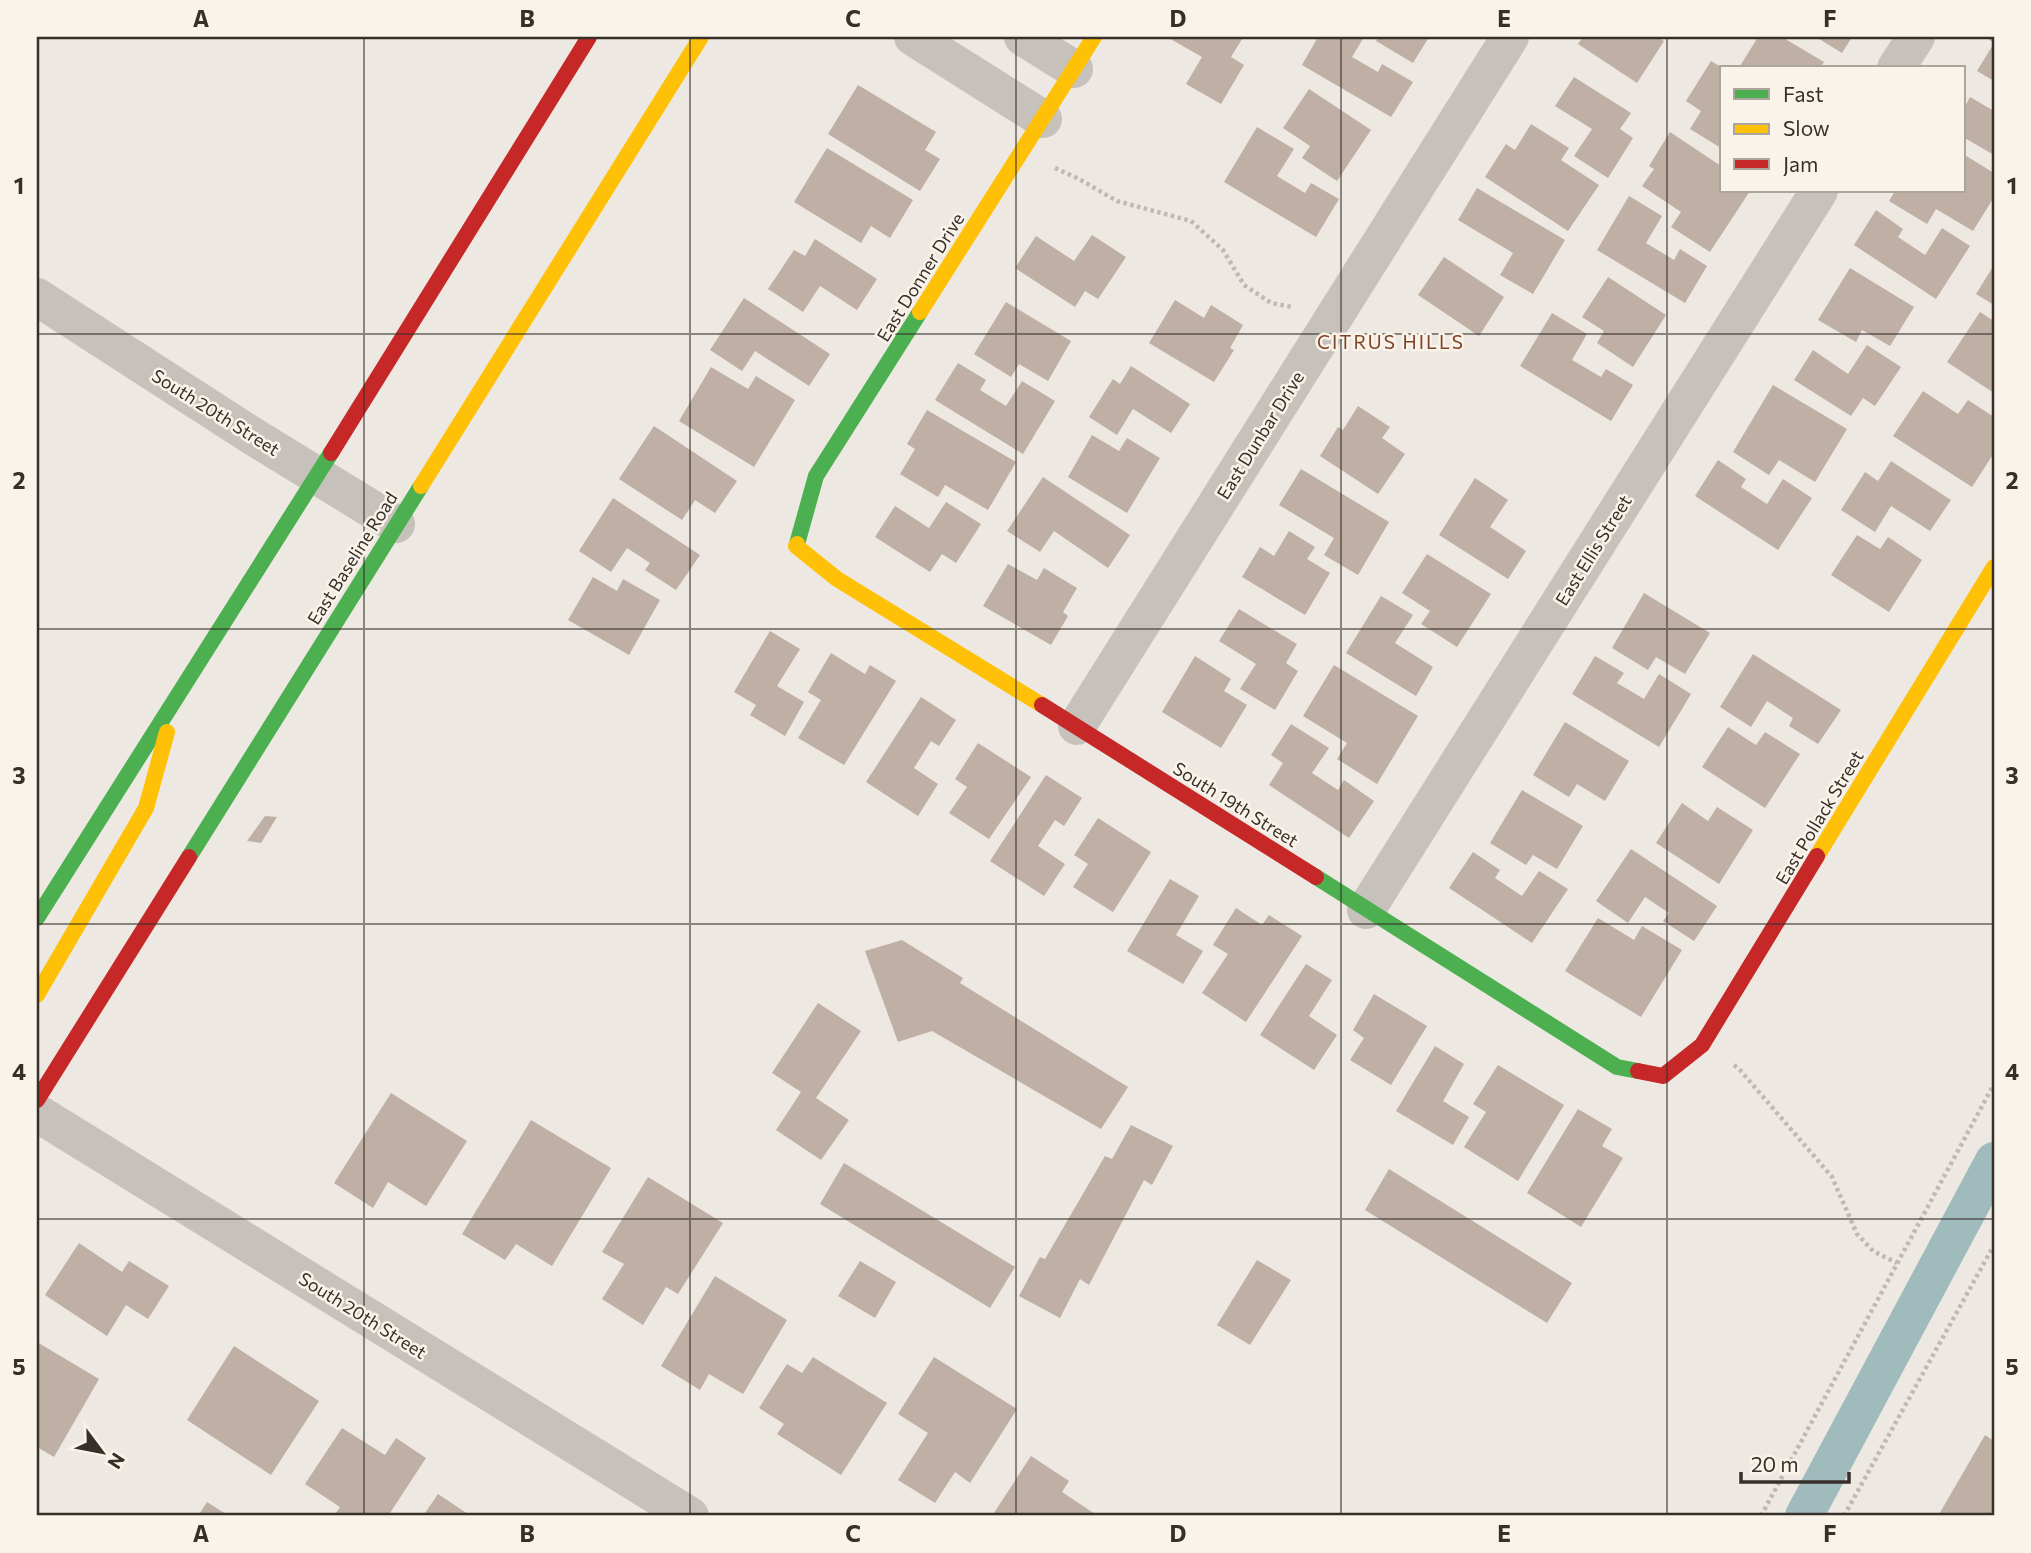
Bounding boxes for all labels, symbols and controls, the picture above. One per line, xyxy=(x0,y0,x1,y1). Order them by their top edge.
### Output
text: A xyxy=(193,4,210,32)
text: B xyxy=(519,4,535,32)
text: C xyxy=(845,4,861,32)
text: D xyxy=(1170,4,1187,32)
text: E xyxy=(1497,4,1511,32)
text: F xyxy=(1823,4,1837,32)
legend xyxy=(1720,66,1965,192)
text: Fast xyxy=(1783,81,1824,106)
text: Slow xyxy=(1783,115,1830,140)
text: Jam xyxy=(1783,151,1818,176)
text: 1 xyxy=(14,171,24,199)
text: 1 xyxy=(2007,171,2017,199)
street label: East Donner Drive xyxy=(872,209,968,345)
district label: CITRUS HILLS xyxy=(1317,330,1465,353)
street label: South 20th Street xyxy=(148,364,284,460)
street label: East Dunbar Drive xyxy=(1212,367,1308,503)
text: 2 xyxy=(12,466,26,494)
text: 2 xyxy=(2005,466,2019,494)
street label: East Baseline Road xyxy=(302,488,402,628)
street label: East Ellis Street xyxy=(1550,491,1636,609)
street label: East Pollack Street xyxy=(1770,746,1868,888)
street label: South 19th Street xyxy=(1169,757,1303,851)
text: 3 xyxy=(12,761,26,789)
text: 3 xyxy=(2005,761,2019,789)
text: 4 xyxy=(12,1057,26,1085)
text: 4 xyxy=(2005,1057,2019,1085)
street label: South 20th Street xyxy=(295,1267,431,1363)
text: 5 xyxy=(12,1352,26,1380)
text: 5 xyxy=(2005,1352,2019,1380)
north arrow xyxy=(66,1416,136,1486)
scale bar xyxy=(1741,1441,1849,1485)
text: N xyxy=(103,1449,130,1473)
text: 20 m xyxy=(1751,1451,1799,1476)
text: A xyxy=(193,1519,210,1547)
text: B xyxy=(519,1519,535,1547)
text: C xyxy=(845,1519,861,1547)
text: D xyxy=(1170,1519,1187,1547)
text: E xyxy=(1497,1519,1511,1547)
text: F xyxy=(1823,1519,1837,1547)

